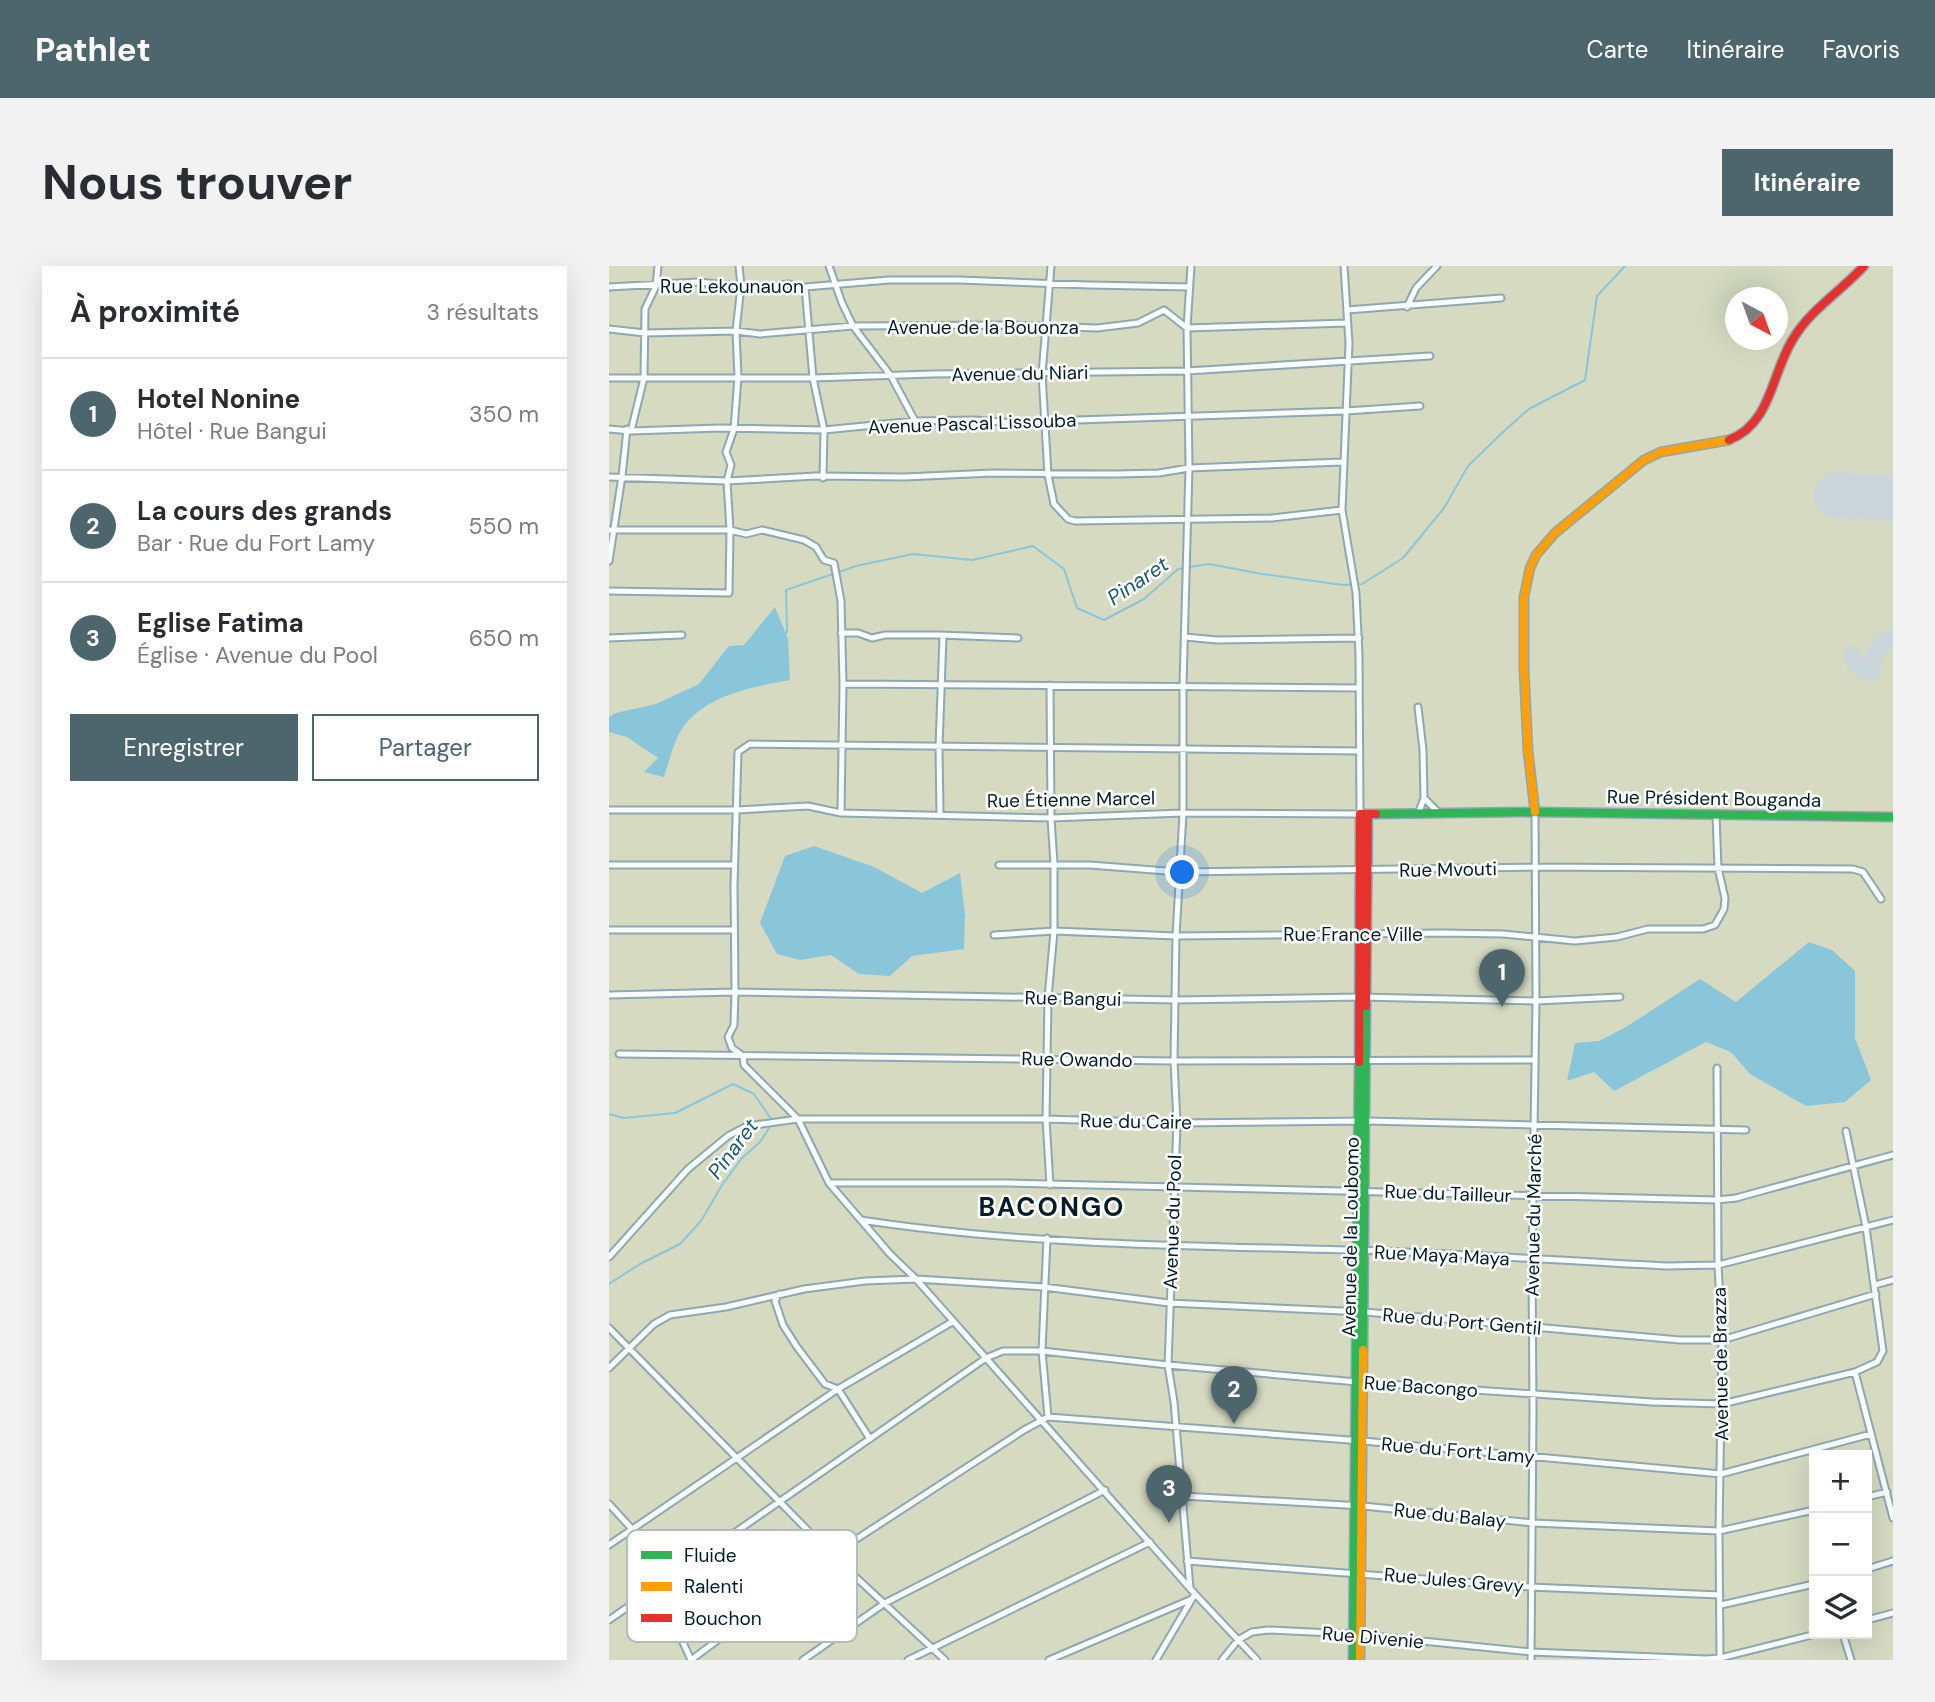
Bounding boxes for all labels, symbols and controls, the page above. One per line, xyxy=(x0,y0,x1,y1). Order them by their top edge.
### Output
text: Pathlet xyxy=(35,28,151,71)
text: Carte xyxy=(1587,34,1648,65)
text: Itinéraire xyxy=(1686,34,1784,65)
text: Favoris xyxy=(1822,34,1900,65)
button: Itinéraire xyxy=(1722,149,1893,216)
text: Nous trouver xyxy=(42,150,352,214)
street label: Rue Lekounauon xyxy=(660,274,804,299)
north arrow xyxy=(1725,287,1788,350)
text: À proximité xyxy=(70,292,240,331)
text: 3 résultats xyxy=(427,297,539,327)
street label: Avenue de la Bouonza xyxy=(887,315,1079,340)
street label: Avenue du Niari xyxy=(951,360,1089,387)
text: Hotel Nonine xyxy=(137,382,300,416)
text: 1 xyxy=(89,399,97,429)
text: 350 m xyxy=(469,399,539,429)
street label: Avenue Pascal Lissouba xyxy=(867,407,1077,440)
text: Hôtel · Rue Bangui xyxy=(137,416,327,446)
text: La cours des grands xyxy=(137,494,392,528)
text: 2 xyxy=(86,511,100,541)
text: 550 m xyxy=(469,511,539,541)
text: Bar · Rue du Fort Lamy xyxy=(137,528,375,558)
water label: Pinaret xyxy=(1102,550,1175,612)
text: Eglise Fatima xyxy=(137,606,304,640)
text: 3 xyxy=(86,623,100,653)
text: 650 m xyxy=(469,623,539,653)
text: Église · Avenue du Pool xyxy=(137,640,378,670)
button: Enregistrer xyxy=(70,714,298,781)
button: Partager xyxy=(312,714,539,781)
street label: Rue Président Bouganda xyxy=(1607,784,1821,813)
street label: Rue Étienne Marcel xyxy=(987,786,1155,813)
your location xyxy=(1165,855,1199,889)
street label: Rue Mvouti xyxy=(1399,856,1497,883)
street label: Rue France Ville xyxy=(1283,922,1423,947)
pin: 1 xyxy=(1479,949,1525,1007)
street label: Rue Bangui xyxy=(1024,985,1122,1012)
street label: Rue Owando xyxy=(1021,1046,1133,1073)
street label: Rue du Caire xyxy=(1080,1108,1192,1135)
water label: Pinaret xyxy=(701,1112,765,1185)
street label: Avenue du Marché xyxy=(1520,1133,1547,1297)
street label: Avenue de la Loubomo xyxy=(1336,1137,1365,1337)
street label: Avenue du Pool xyxy=(1158,1154,1187,1290)
street label: Rue du Tailleur xyxy=(1384,1179,1512,1208)
district label: BACONGO xyxy=(979,1190,1126,1224)
street label: Rue Maya Maya xyxy=(1374,1239,1510,1272)
street label: Avenue de Brazza xyxy=(1707,1287,1734,1441)
street label: Rue du Port Gentil xyxy=(1381,1302,1542,1341)
pin: 2 xyxy=(1211,1366,1257,1424)
street label: Rue Bacongo xyxy=(1363,1370,1479,1403)
street label: Rue du Fort Lamy xyxy=(1380,1431,1536,1470)
map controls xyxy=(1809,1450,1872,1639)
button: + xyxy=(1809,1450,1872,1513)
pin: 3 xyxy=(1146,1465,1192,1523)
street label: Rue du Balay xyxy=(1393,1497,1508,1534)
button: − xyxy=(1809,1513,1872,1576)
legend xyxy=(627,1530,857,1642)
text: Fluide xyxy=(684,1543,737,1568)
street label: Rue Jules Grevy xyxy=(1383,1562,1525,1599)
text: Ralenti xyxy=(684,1574,743,1599)
button: layers xyxy=(1809,1576,1872,1639)
text: Bouchon xyxy=(684,1606,762,1631)
street label: Rue Divenie xyxy=(1321,1621,1425,1654)

